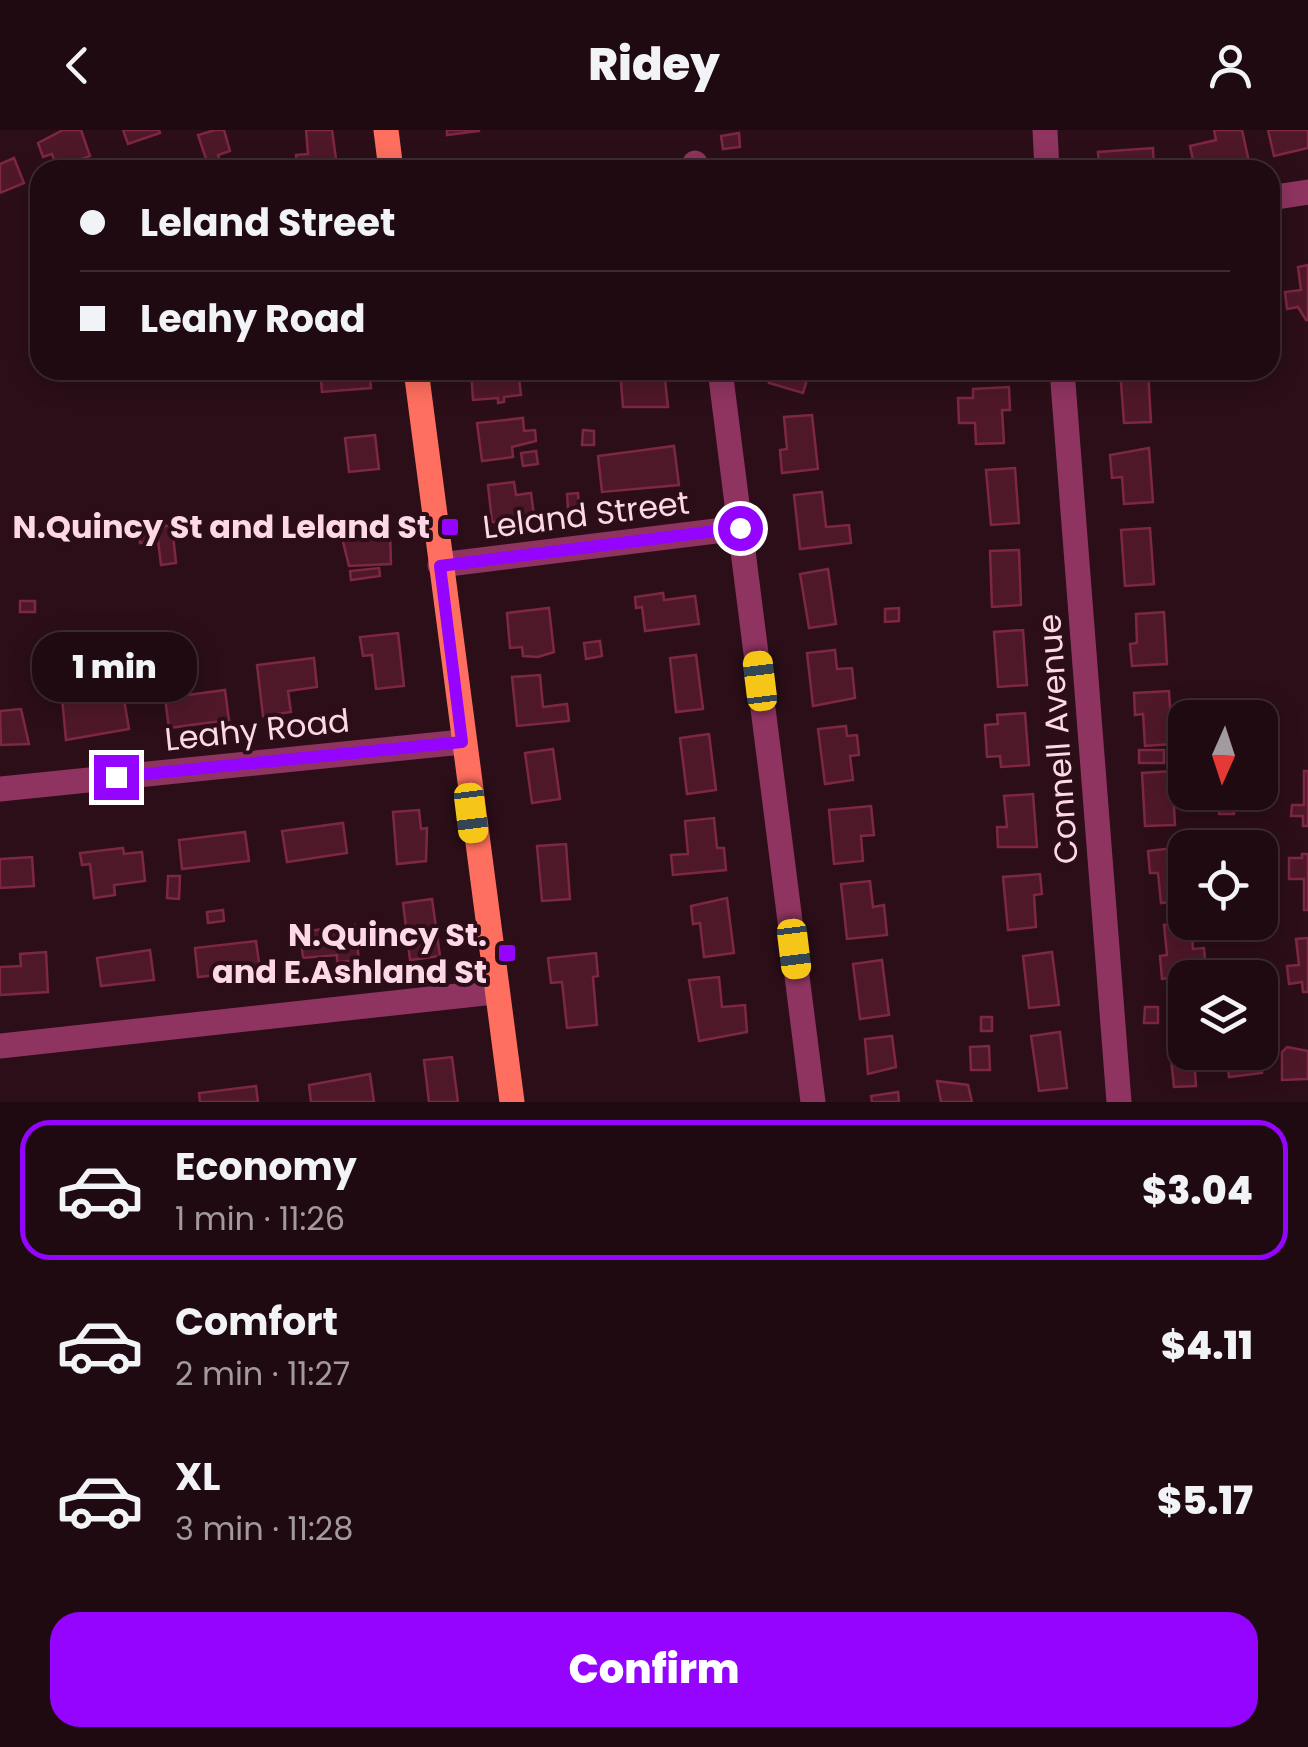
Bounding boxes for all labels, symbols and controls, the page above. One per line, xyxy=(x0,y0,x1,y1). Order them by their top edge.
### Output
text: Ridey xyxy=(588,33,720,96)
icon: back xyxy=(50,38,105,93)
icon: person xyxy=(1203,38,1258,93)
text: Leland Street xyxy=(140,196,395,249)
text: Leahy Road xyxy=(140,292,366,345)
street label: Leland Street xyxy=(480,480,692,549)
place label: N.Quincy St and Leland St xyxy=(13,504,430,549)
route start xyxy=(718,506,763,551)
marker: N.Quincy St and Leland St xyxy=(439,516,461,538)
street label: Connell Avenue xyxy=(1026,613,1089,866)
callout: 1 min xyxy=(34,632,198,702)
text: 1 min xyxy=(72,644,157,689)
car xyxy=(741,649,779,713)
street label: Leahy Road xyxy=(162,697,352,762)
north arrow xyxy=(1168,700,1278,810)
map controls xyxy=(1168,700,1278,1070)
route end xyxy=(94,755,139,800)
car xyxy=(452,781,490,845)
button: locate xyxy=(1168,830,1278,940)
place label: N.Quincy St. and E.Ashland St xyxy=(212,912,487,994)
car xyxy=(775,917,813,981)
marker: N.Quincy St. and E.Ashland St xyxy=(496,942,518,964)
button: layers xyxy=(1168,960,1278,1070)
text: Economy xyxy=(175,1140,357,1193)
icon: car xyxy=(55,1145,145,1235)
text: $3.04 xyxy=(1142,1164,1253,1217)
text: 1 min · 11:26 xyxy=(175,1196,345,1241)
text: Comfort xyxy=(175,1295,338,1348)
icon: car xyxy=(55,1300,145,1390)
text: $4.11 xyxy=(1161,1319,1253,1372)
text: 2 min · 11:27 xyxy=(175,1351,350,1396)
text: XL xyxy=(175,1450,220,1503)
icon: car xyxy=(55,1455,145,1545)
text: $5.17 xyxy=(1157,1474,1253,1527)
text: 3 min · 11:28 xyxy=(175,1506,353,1551)
button: Confirm xyxy=(50,1612,1258,1727)

